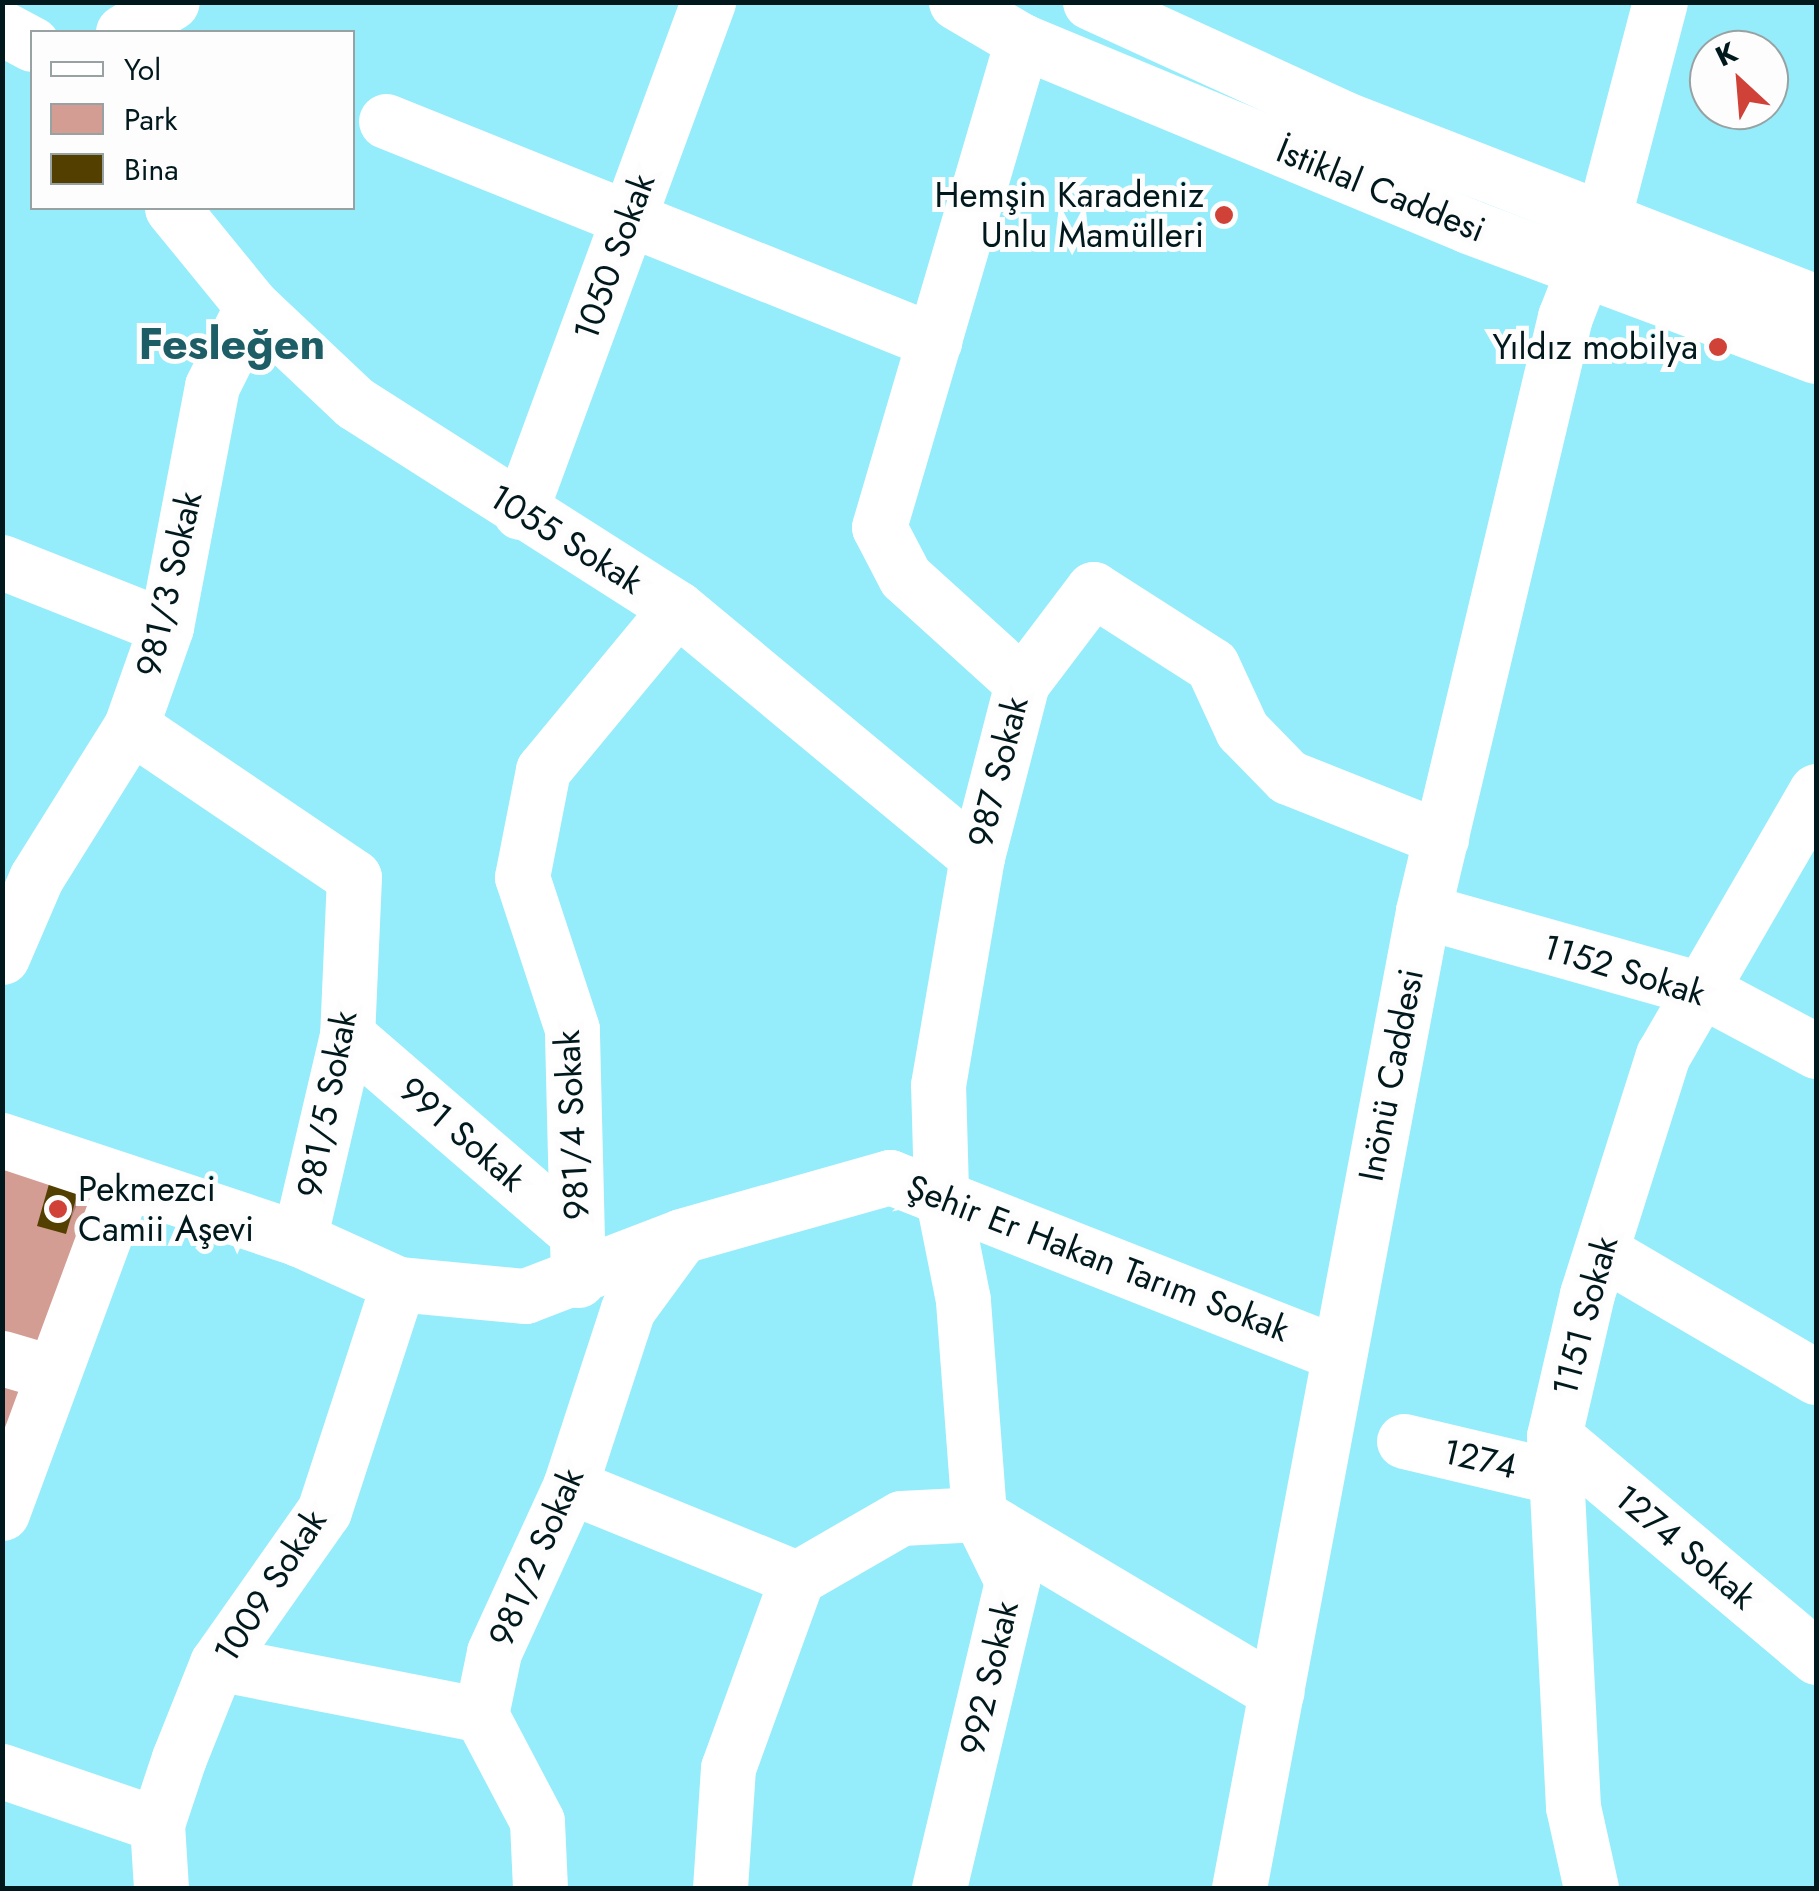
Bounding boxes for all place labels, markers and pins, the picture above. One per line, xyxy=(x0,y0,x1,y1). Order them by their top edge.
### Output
place label: Hemşin Karadeniz Unlu Mamülleri xyxy=(935,174,1204,256)
marker: Hemşin Karadeniz Unlu Mamülleri xyxy=(1213,204,1235,226)
place label: Yıldız mobilya xyxy=(1493,326,1698,368)
marker: Yıldız mobilya xyxy=(1707,336,1729,358)
place label: Pekmezci Camii Aşevi xyxy=(78,1168,254,1250)
marker: Pekmezci Camii Aşevi xyxy=(47,1198,69,1220)

